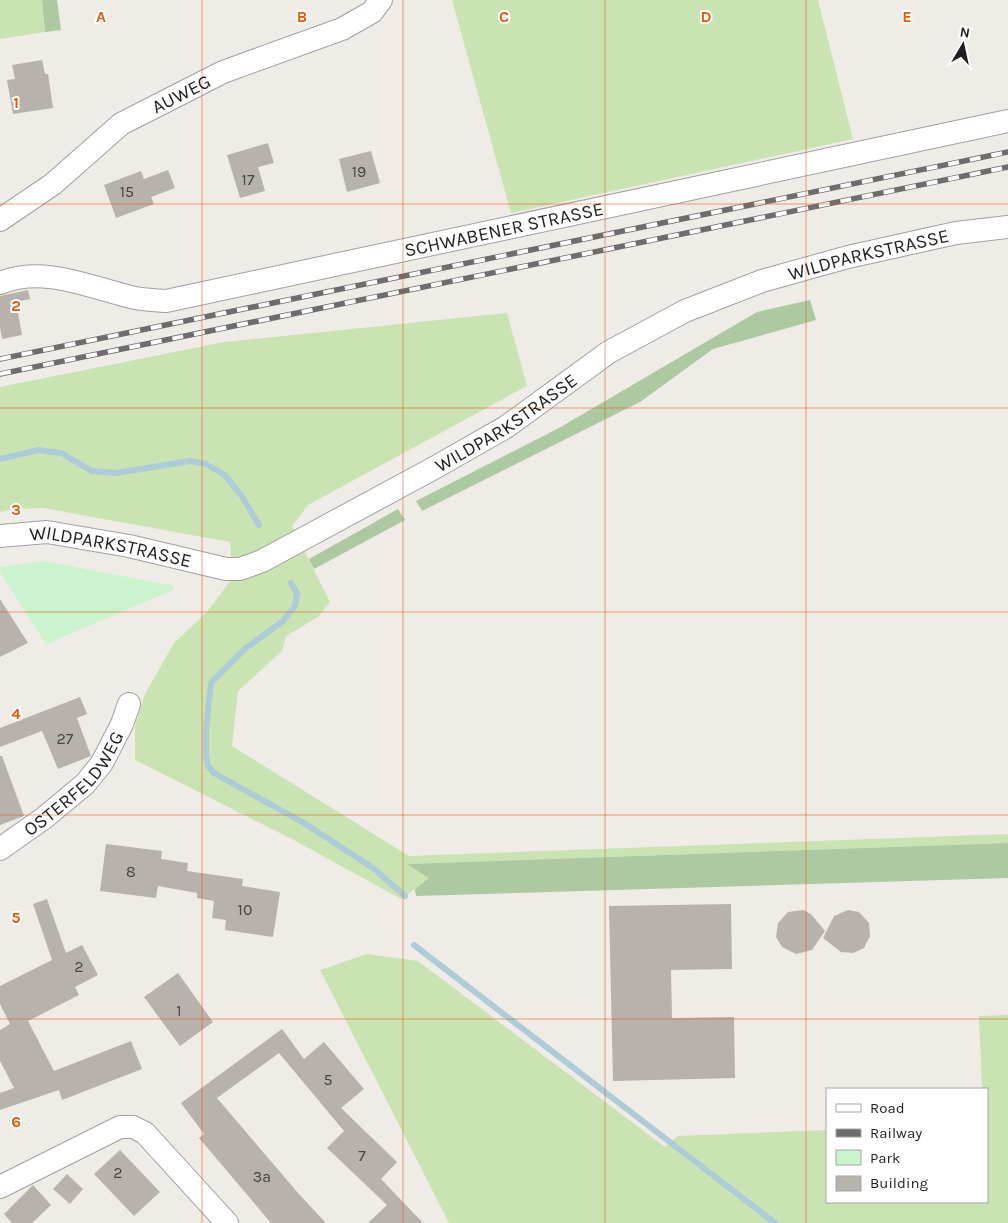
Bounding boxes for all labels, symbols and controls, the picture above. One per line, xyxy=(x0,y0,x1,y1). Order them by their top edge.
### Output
text: A xyxy=(96,7,106,26)
text: B xyxy=(297,7,307,26)
text: C xyxy=(499,7,509,26)
text: D xyxy=(701,7,712,26)
text: E xyxy=(902,7,912,26)
north arrow xyxy=(938,20,988,70)
text: N xyxy=(959,23,971,42)
street label: AUWEG xyxy=(148,70,215,119)
text: 1 xyxy=(13,93,19,112)
house number: 19 xyxy=(352,162,366,181)
house number: 17 xyxy=(242,170,255,189)
house number: 15 xyxy=(120,182,134,201)
street label: SCHWABENER STRASSE xyxy=(403,198,605,262)
street label: WILDPARKSTRASSE xyxy=(786,225,951,285)
text: 2 xyxy=(11,296,21,315)
street label: WILDPARKSTRASSE xyxy=(431,369,581,477)
text: 3 xyxy=(11,500,21,519)
street label: WILDPARKSTRASSE xyxy=(29,522,194,572)
text: 4 xyxy=(11,704,21,723)
street label: OSTERFELDWEG xyxy=(20,728,129,841)
house number: 27 xyxy=(57,729,74,748)
house number: 8 xyxy=(126,862,136,881)
house number: 10 xyxy=(238,900,252,919)
text: 5 xyxy=(11,908,21,927)
house number: 2 xyxy=(74,957,84,976)
house number: 1 xyxy=(176,1001,182,1020)
house number: 5 xyxy=(323,1070,333,1089)
legend xyxy=(826,1088,988,1203)
text: Road xyxy=(870,1099,905,1117)
text: 6 xyxy=(11,1112,21,1131)
text: Railway xyxy=(870,1124,922,1142)
house number: 7 xyxy=(358,1146,366,1165)
text: Park xyxy=(870,1149,900,1167)
house number: 2 xyxy=(113,1163,123,1182)
house number: 3a xyxy=(253,1167,271,1186)
text: Building xyxy=(870,1174,928,1192)

